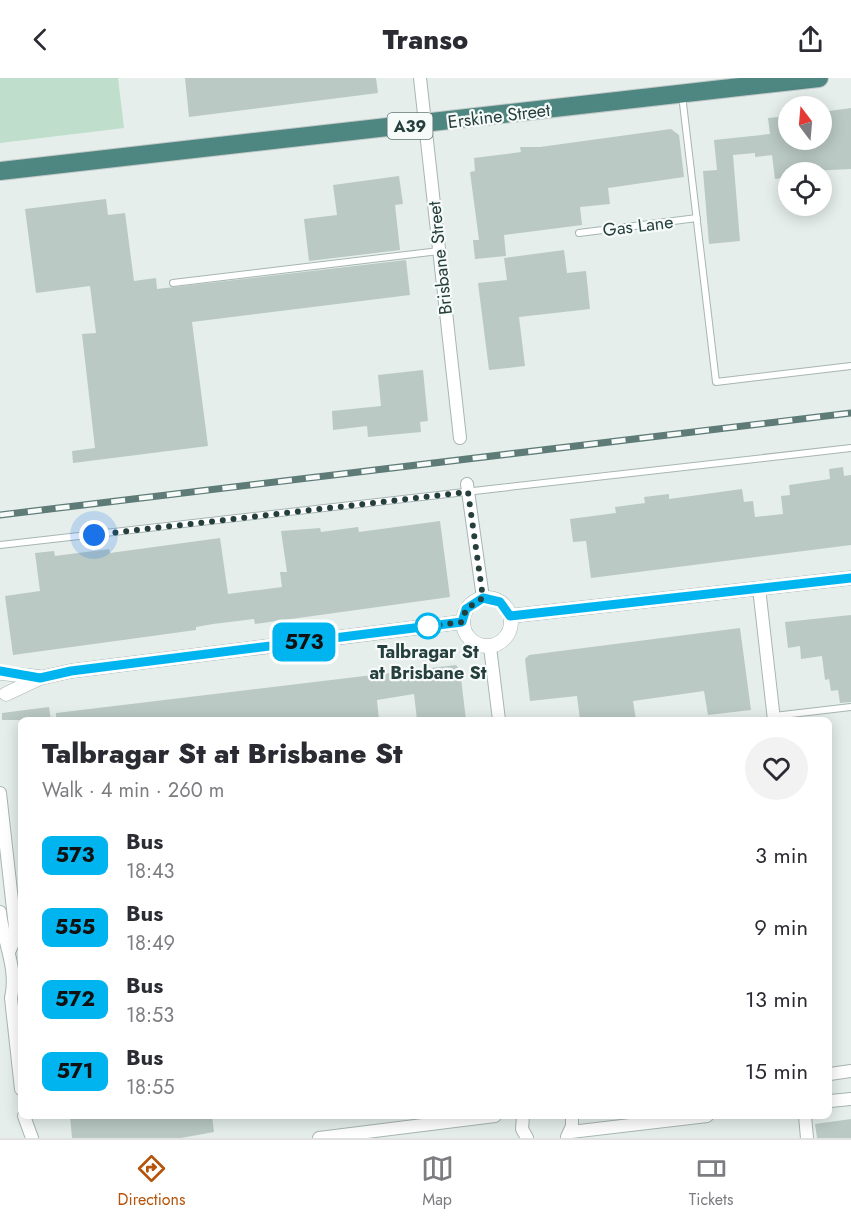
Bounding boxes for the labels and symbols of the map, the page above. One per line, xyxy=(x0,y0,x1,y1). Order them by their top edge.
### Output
north arrow xyxy=(778,96,832,150)
street label: Erskine Street xyxy=(446,97,552,135)
road number: A39 xyxy=(388,113,432,139)
street label: Brisbane Street xyxy=(421,199,459,316)
street label: Gas Lane xyxy=(601,209,675,243)
your location xyxy=(79,520,109,550)
marker: Talbragar St at Brisbane St xyxy=(415,613,441,639)
line badge: 573 xyxy=(270,622,338,662)
place label: Talbragar St at Brisbane St xyxy=(369,639,487,686)

